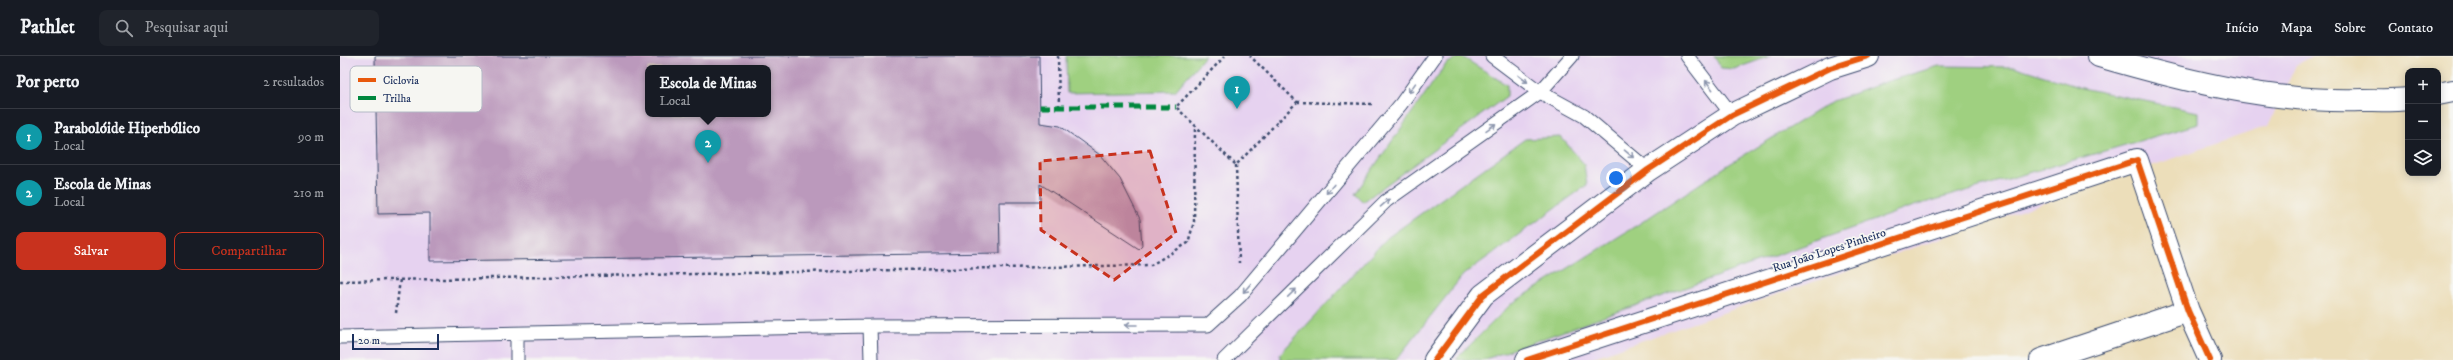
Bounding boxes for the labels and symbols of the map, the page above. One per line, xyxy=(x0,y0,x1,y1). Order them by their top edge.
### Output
legend xyxy=(350,66,482,112)
text: Ciclovia xyxy=(383,74,419,88)
one-way arrow xyxy=(1517,75,1528,84)
pin: 1 xyxy=(1224,76,1250,109)
one-way arrow xyxy=(1705,80,1714,91)
one-way arrow xyxy=(1408,82,1416,93)
text: Trilha xyxy=(383,92,411,106)
one-way arrow xyxy=(1485,123,1496,131)
pin: 2 xyxy=(695,130,721,163)
one-way arrow xyxy=(1623,149,1634,158)
your location xyxy=(1606,168,1626,188)
one-way arrow xyxy=(1326,183,1335,194)
one-way arrow xyxy=(1380,198,1390,207)
street label: Rua João Lopes Pinheiro xyxy=(1771,225,1888,276)
one-way arrow xyxy=(1242,283,1251,294)
one-way arrow xyxy=(1287,289,1297,298)
one-way arrow xyxy=(1125,321,1138,329)
scale bar xyxy=(352,332,439,351)

